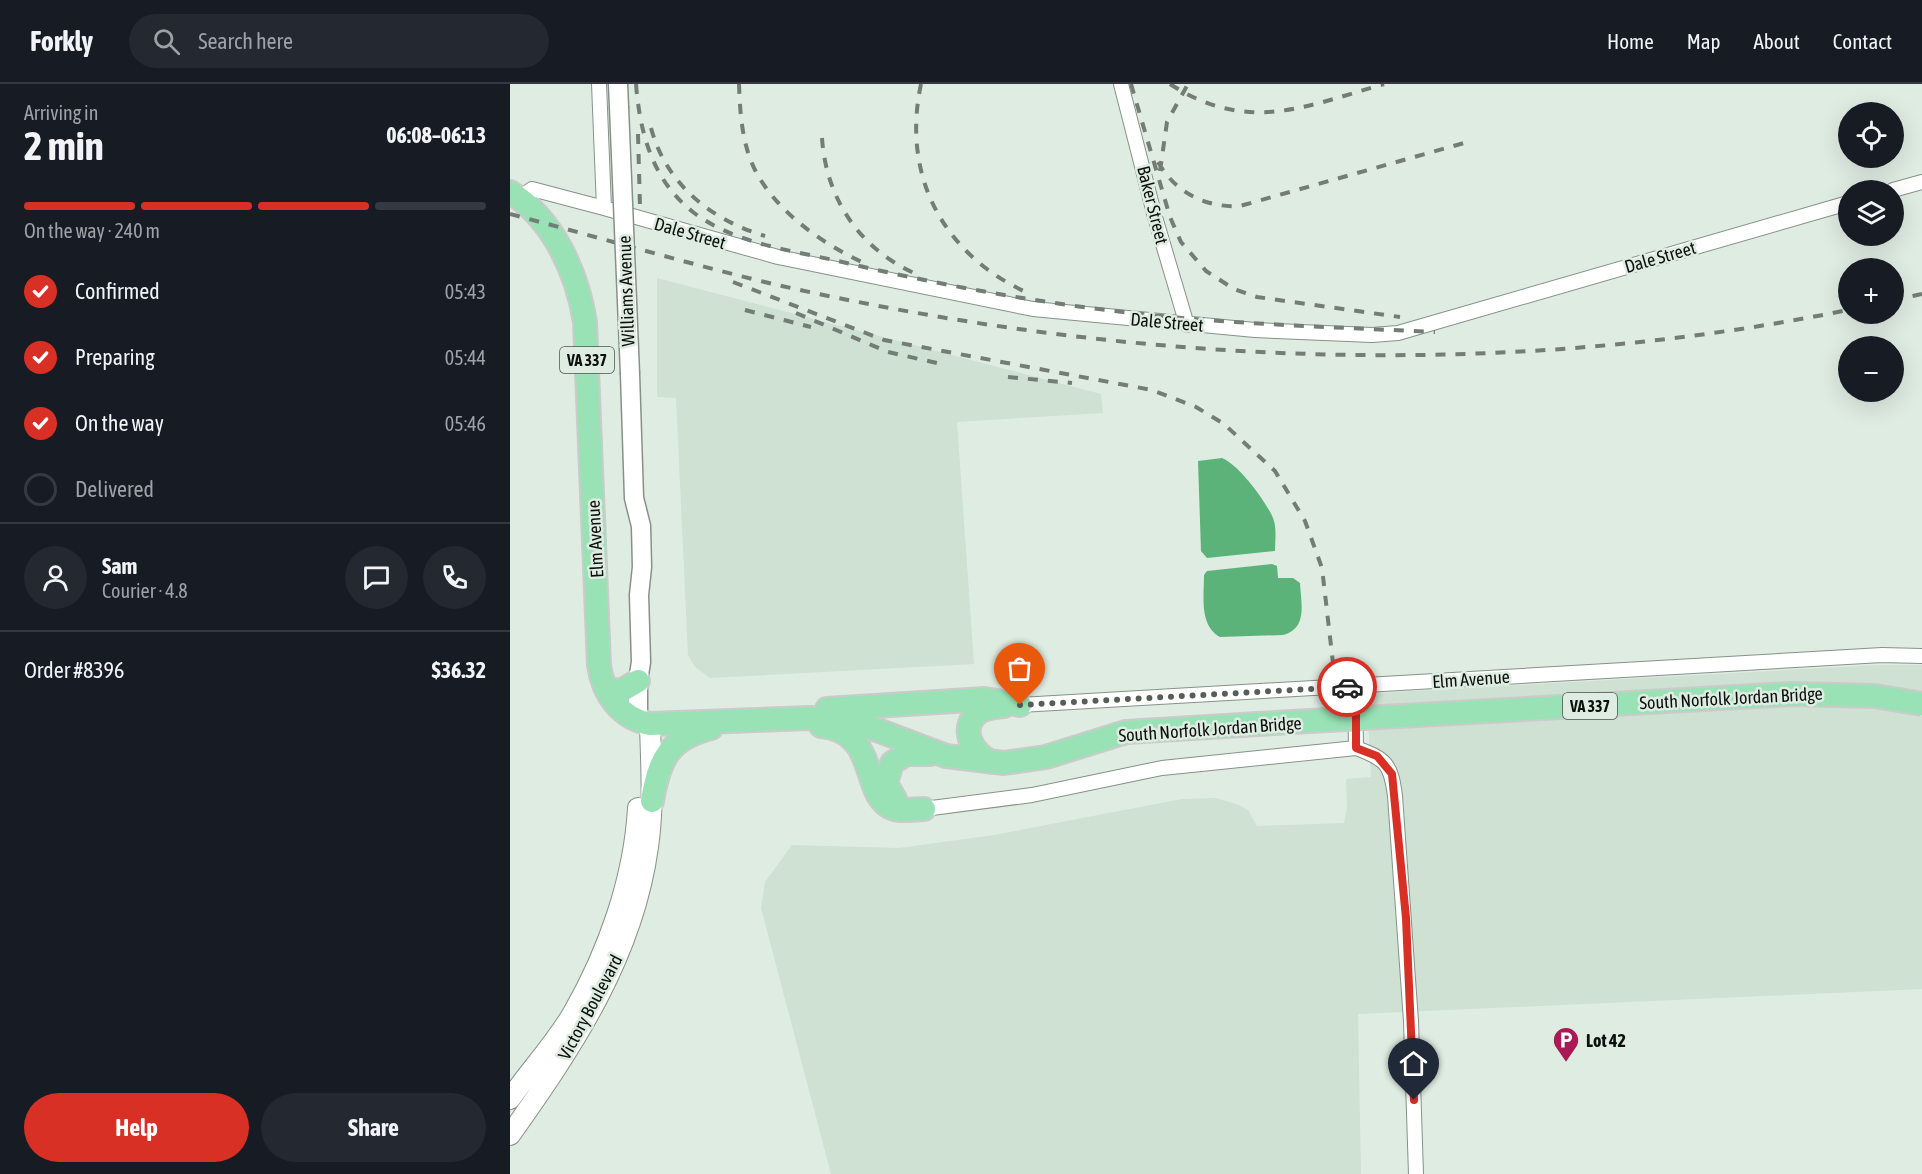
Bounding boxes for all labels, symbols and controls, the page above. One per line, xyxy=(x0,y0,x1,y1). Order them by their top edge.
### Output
search box xyxy=(129,14,549,68)
text: Forkly xyxy=(30,25,93,57)
icon: search xyxy=(150,25,183,58)
text: Search here xyxy=(198,28,293,54)
text: Home xyxy=(1607,29,1654,53)
text: Map xyxy=(1687,29,1721,53)
text: About xyxy=(1754,29,1800,53)
text: Contact xyxy=(1833,29,1892,53)
text: Arriving in xyxy=(24,101,98,124)
map controls xyxy=(1838,102,1904,402)
button: locate xyxy=(1838,102,1904,168)
text: 06:08–06:13 xyxy=(386,122,486,148)
text: 2 min xyxy=(24,124,104,168)
street label: Baker Street xyxy=(1133,164,1173,246)
button: layers xyxy=(1838,180,1904,246)
street label: Dale Street xyxy=(652,213,728,253)
text: On the way · 240 m xyxy=(24,219,160,242)
street label: Williams Avenue xyxy=(614,235,638,347)
street label: Dale Street xyxy=(1622,237,1698,277)
button: + xyxy=(1838,258,1904,324)
icon: check xyxy=(24,275,57,308)
text: Confirmed xyxy=(75,278,160,304)
text: 05:43 xyxy=(445,280,486,303)
street label: Dale Street xyxy=(1130,308,1204,336)
button: − xyxy=(1838,336,1904,402)
icon: check xyxy=(24,341,57,374)
text: Preparing xyxy=(75,344,155,370)
text: 05:44 xyxy=(445,346,486,369)
road number: VA 337 xyxy=(560,347,614,373)
icon: check xyxy=(24,407,57,440)
text: On the way xyxy=(75,410,164,436)
text: 05:46 xyxy=(445,412,486,435)
text: Delivered xyxy=(75,476,154,502)
street label: Elm Avenue xyxy=(582,500,608,578)
button: person xyxy=(24,546,87,609)
button: chat xyxy=(345,546,408,609)
button: phone xyxy=(423,546,486,609)
text: Sam xyxy=(102,553,137,579)
text: Courier · 4.8 xyxy=(102,579,188,602)
pin xyxy=(994,643,1045,705)
icon: bag xyxy=(1003,652,1036,685)
text: Order #8396 xyxy=(24,657,124,683)
text: $36.32 xyxy=(431,657,486,683)
courier xyxy=(1317,657,1377,717)
street label: Elm Avenue xyxy=(1432,666,1510,692)
icon: car xyxy=(1331,671,1364,704)
street label: South Norfolk Jordan Bridge xyxy=(1639,683,1823,713)
road number: VA 337 xyxy=(1563,693,1617,719)
street label: South Norfolk Jordan Bridge xyxy=(1118,712,1302,746)
street label: Victory Boulevard xyxy=(553,951,627,1063)
parking icon: Lot 42 xyxy=(1551,1025,1581,1063)
place label: Lot 42 xyxy=(1586,1030,1626,1051)
pin xyxy=(1388,1038,1439,1100)
icon: home xyxy=(1397,1047,1430,1080)
button: Help xyxy=(24,1093,249,1162)
button: Share xyxy=(261,1093,486,1162)

